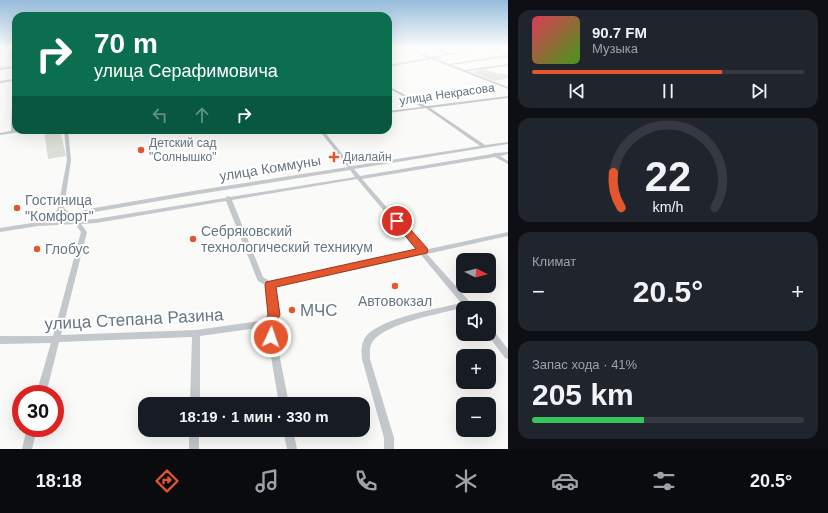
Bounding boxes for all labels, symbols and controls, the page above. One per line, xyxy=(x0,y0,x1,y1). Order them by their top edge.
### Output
text: 90.7 FM xyxy=(592,24,647,41)
icon: right xyxy=(28,28,80,80)
text: 70 m xyxy=(94,28,158,59)
text: Музыка xyxy=(592,41,638,56)
text: улица Серафимовича xyxy=(94,61,278,81)
street label: улица Некрасова xyxy=(399,80,496,108)
icon: previous xyxy=(566,80,588,102)
icon: pause xyxy=(657,80,679,102)
icon: next xyxy=(748,80,770,102)
icon: left xyxy=(149,104,171,126)
icon: ahead xyxy=(191,104,213,126)
icon: right xyxy=(233,104,255,126)
place label: Детский сад "Солнышко" xyxy=(149,136,217,164)
marker: Детский сад "Солнышко" xyxy=(136,145,146,155)
place label: Диалайн xyxy=(343,150,392,164)
marker: Диалайн xyxy=(328,151,340,163)
street label: улица Коммуны xyxy=(218,152,322,184)
text: 22 xyxy=(645,153,691,200)
place label: Гостиница "Комфорт" xyxy=(25,192,94,224)
text: km/h xyxy=(653,199,684,215)
marker: Гостиница "Комфорт" xyxy=(12,203,22,213)
pin xyxy=(380,204,414,238)
icon: arrive xyxy=(386,210,408,232)
place label: Себряковский технологический техникум xyxy=(201,223,373,255)
marker: Себряковский технологический техникум xyxy=(188,234,198,244)
place label: Глобус xyxy=(45,241,89,257)
marker: Глобус xyxy=(32,244,42,254)
north arrow xyxy=(456,253,496,293)
map controls xyxy=(456,253,496,437)
text: Климат xyxy=(532,254,576,269)
text: 20.5° xyxy=(633,275,703,308)
text: − xyxy=(532,279,545,304)
text: + xyxy=(791,279,804,304)
marker: Автовокзал xyxy=(390,281,400,291)
place label: Автовокзал xyxy=(358,293,432,309)
place label: МЧС xyxy=(300,301,338,320)
button: sound xyxy=(456,301,496,341)
street label: улица Степана Разина xyxy=(44,305,225,334)
marker: МЧС xyxy=(287,305,297,315)
position arrow xyxy=(250,316,292,358)
button: + xyxy=(456,349,496,389)
text: Запас хода · 41% xyxy=(532,357,637,372)
text: 205 km xyxy=(532,378,634,411)
speed limit sign: 30 xyxy=(12,385,64,437)
button: − xyxy=(456,397,496,437)
text: 18:19 · 1 мин · 330 m xyxy=(179,408,329,425)
icon: directions xyxy=(153,467,181,495)
icon: music xyxy=(253,467,281,495)
icon: phone xyxy=(352,467,380,495)
icon: climate xyxy=(452,467,480,495)
icon: car xyxy=(551,467,579,495)
icon: filters xyxy=(650,467,678,495)
text: 18:18 xyxy=(36,471,82,491)
text: 20.5° xyxy=(750,471,792,491)

